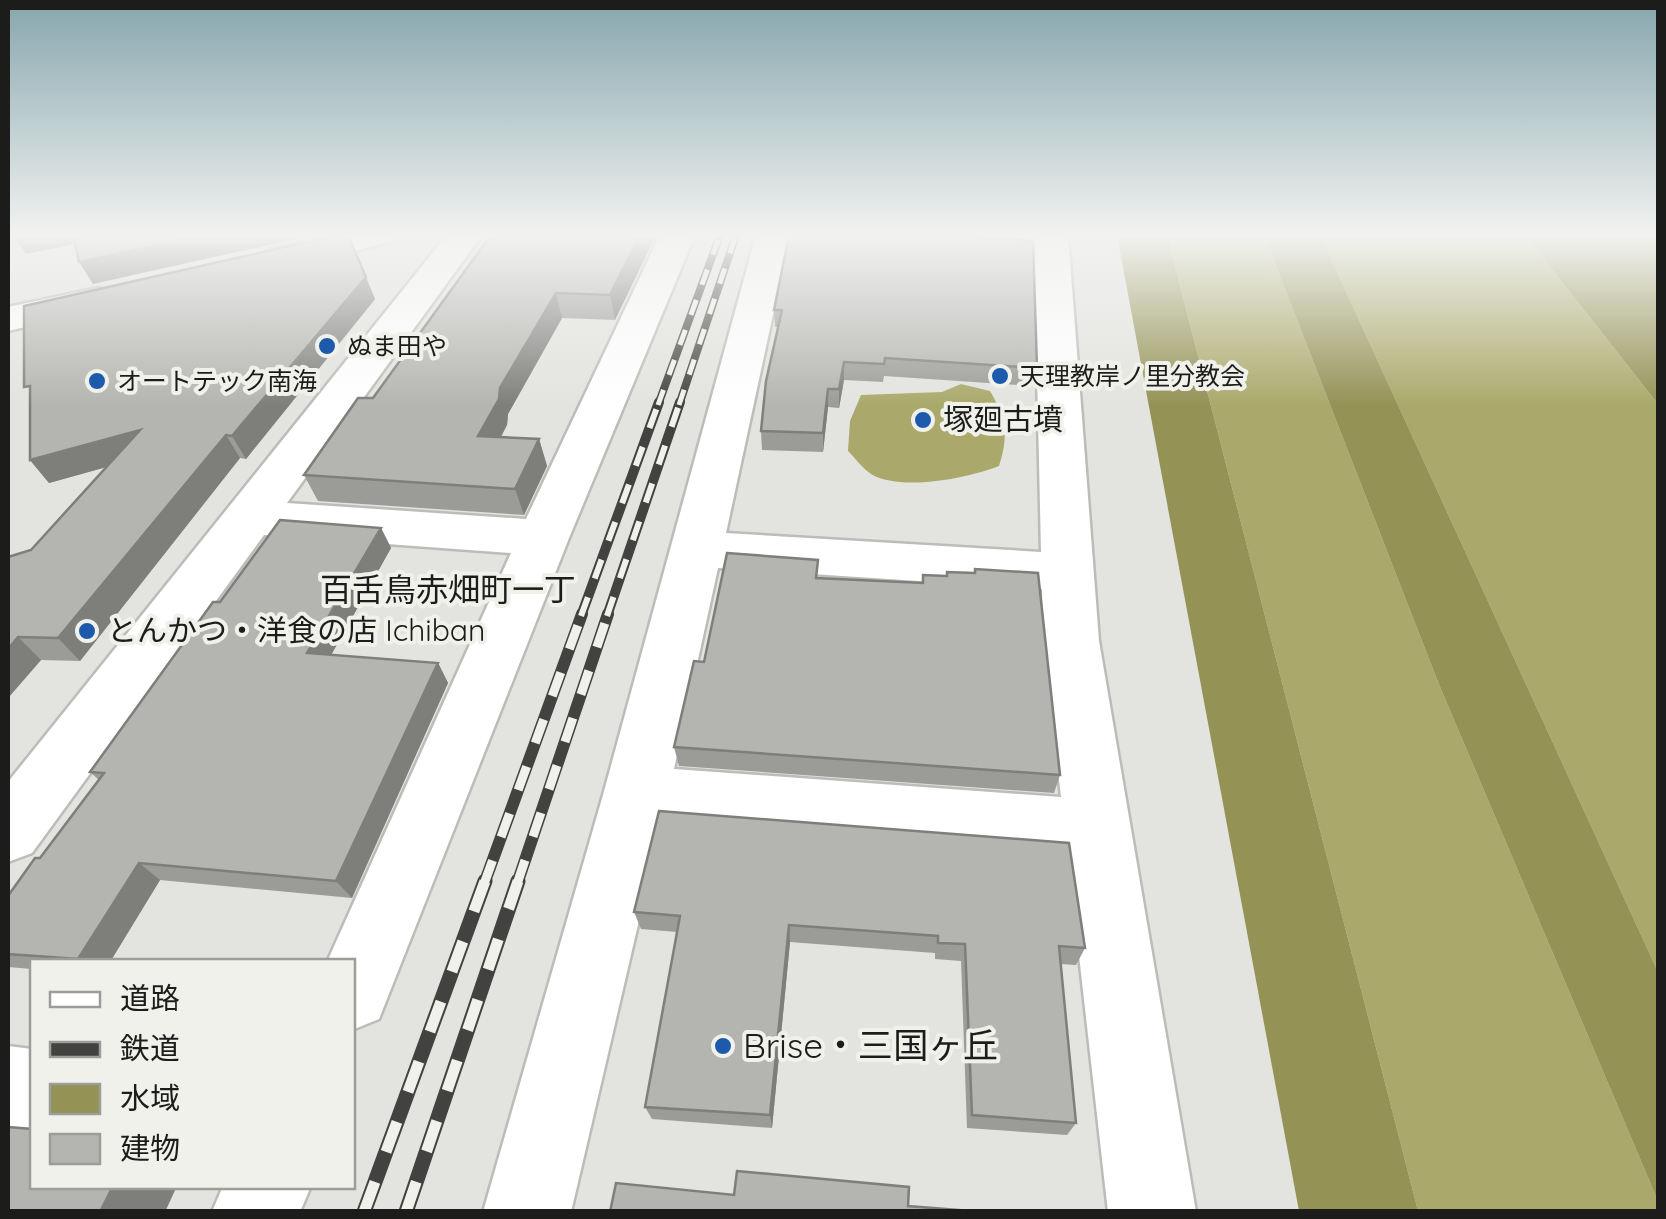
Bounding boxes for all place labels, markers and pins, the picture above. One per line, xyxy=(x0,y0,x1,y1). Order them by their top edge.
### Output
place label: ぬま田や xyxy=(347,330,447,361)
marker: ぬま田や xyxy=(316,335,338,357)
place label: 天理教岸ノ里分教会 xyxy=(1020,360,1245,391)
place label: オートテック南海 xyxy=(117,365,317,396)
marker: 天理教岸ノ里分教会 xyxy=(989,365,1011,387)
marker: オートテック南海 xyxy=(86,370,108,392)
place label: 塚廻古墳 xyxy=(943,400,1063,438)
marker: 塚廻古墳 xyxy=(912,409,934,431)
place label: とんかつ・洋食の店 Ichiban xyxy=(107,611,485,649)
marker: とんかつ・洋食の店 Ichiban xyxy=(76,620,98,642)
place label: Brise・三国ヶ丘 xyxy=(743,1023,998,1067)
marker: Brise・三国ヶ丘 xyxy=(712,1035,734,1057)

